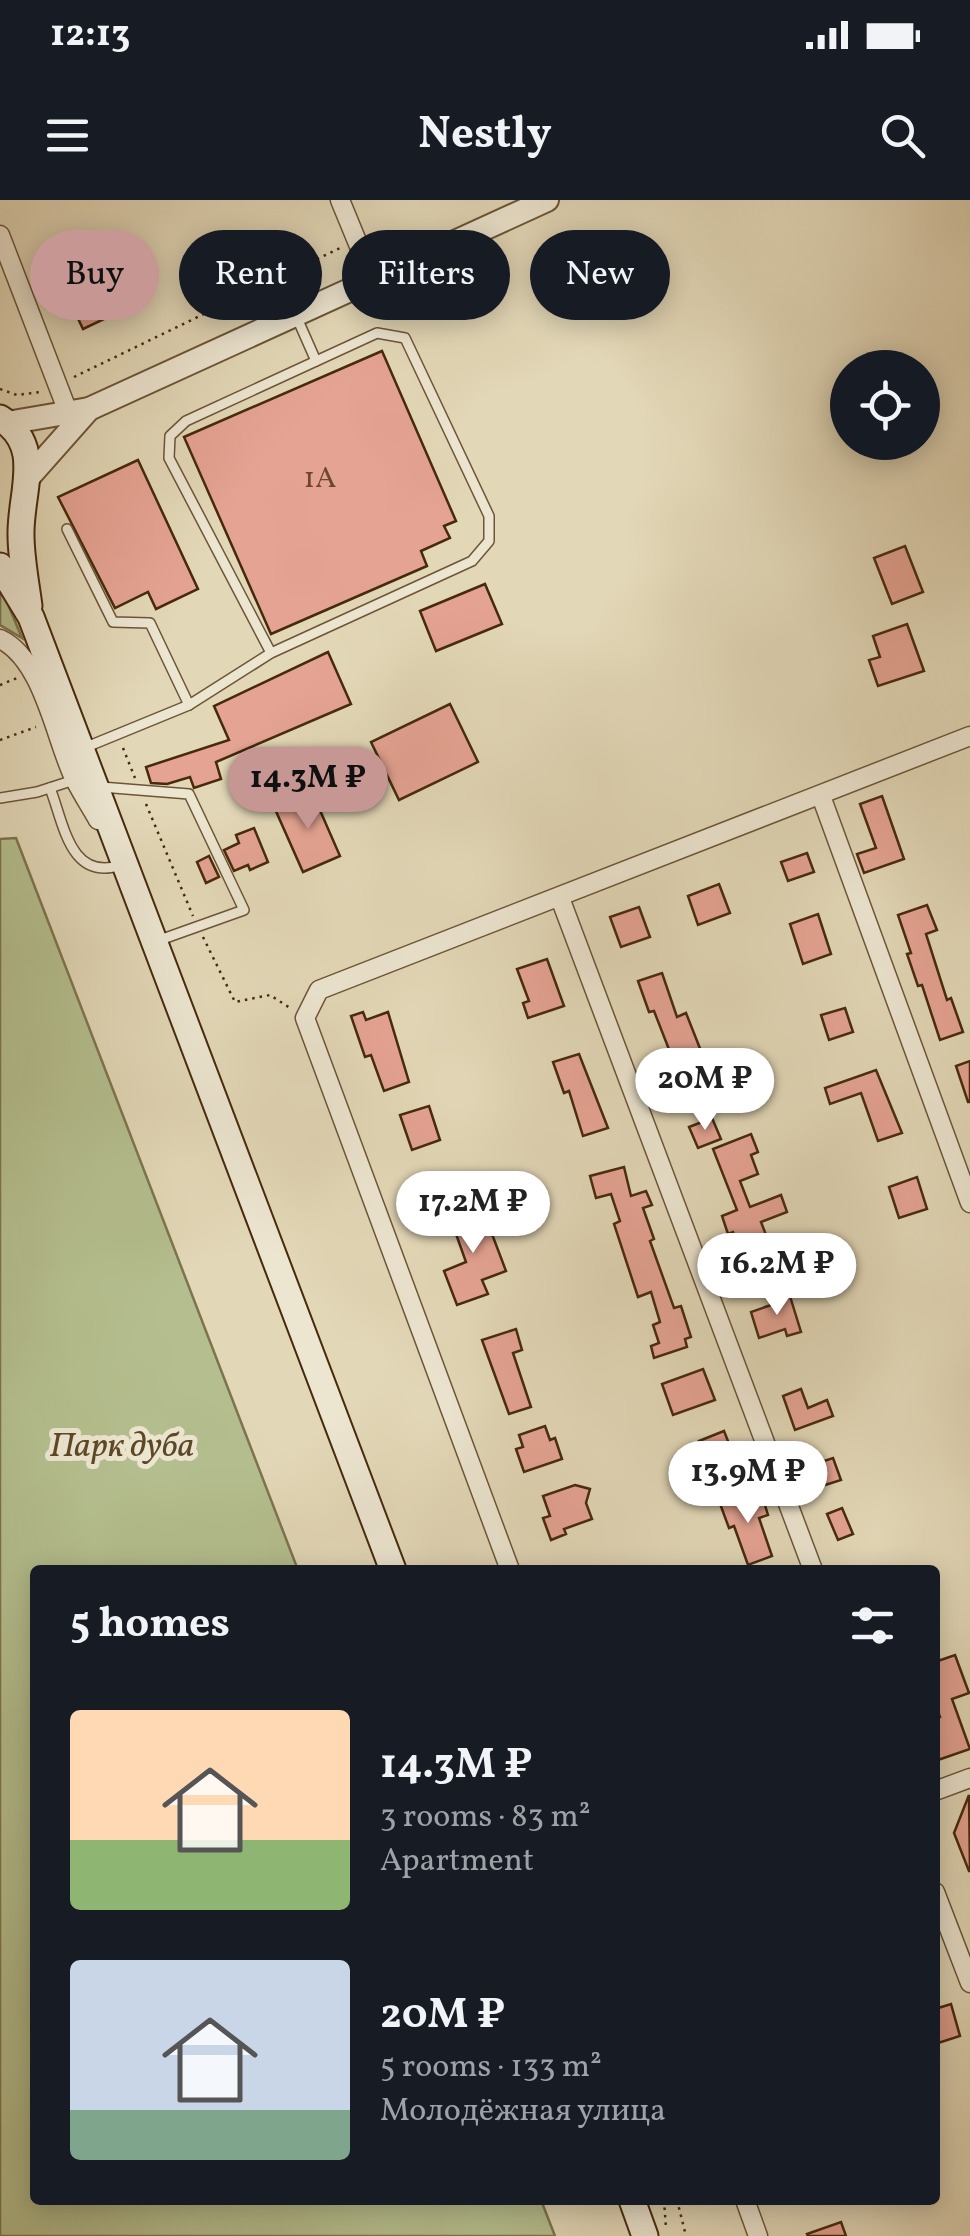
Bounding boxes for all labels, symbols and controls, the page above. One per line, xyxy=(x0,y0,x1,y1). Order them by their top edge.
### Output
text: 12:13 xyxy=(50,9,130,62)
text: Nestly xyxy=(418,104,552,167)
icon: menu xyxy=(40,108,95,163)
icon: search xyxy=(875,108,930,163)
chip: Buy xyxy=(30,230,159,320)
chip: Rent xyxy=(179,230,322,320)
chip: Filters xyxy=(342,230,510,320)
chip: New xyxy=(530,230,670,320)
map controls xyxy=(830,350,940,460)
button: locate xyxy=(830,350,940,460)
house number: 1А xyxy=(304,458,336,500)
pin: 14.3M ₽ xyxy=(216,747,400,832)
text: 14.3M ₽ xyxy=(250,757,366,801)
pin: 20M ₽ xyxy=(635,1048,775,1133)
text: 20M ₽ xyxy=(657,1058,753,1102)
pin: 17.2M ₽ xyxy=(381,1171,565,1256)
text: 17.2M ₽ xyxy=(418,1181,528,1225)
pin: 16.2M ₽ xyxy=(685,1233,869,1318)
text: 16.2M ₽ xyxy=(719,1243,835,1287)
park label: Парк дуба xyxy=(50,1423,194,1471)
pin: 13.9M ₽ xyxy=(656,1441,840,1526)
text: 13.9M ₽ xyxy=(690,1451,806,1495)
text: 5 homes xyxy=(70,1596,230,1655)
icon: filters xyxy=(845,1598,900,1653)
text: 14.3M ₽ xyxy=(380,1737,533,1796)
icon: home xyxy=(150,1750,270,1870)
text: 3 rooms · 83 m² xyxy=(380,1796,591,1840)
text: Apartment xyxy=(380,1840,534,1884)
text: 20M ₽ xyxy=(380,1987,505,2046)
icon: home xyxy=(150,2000,270,2120)
text: 5 rooms · 133 m² xyxy=(380,2046,602,2090)
text: Молодёжная улица xyxy=(380,2090,666,2134)

